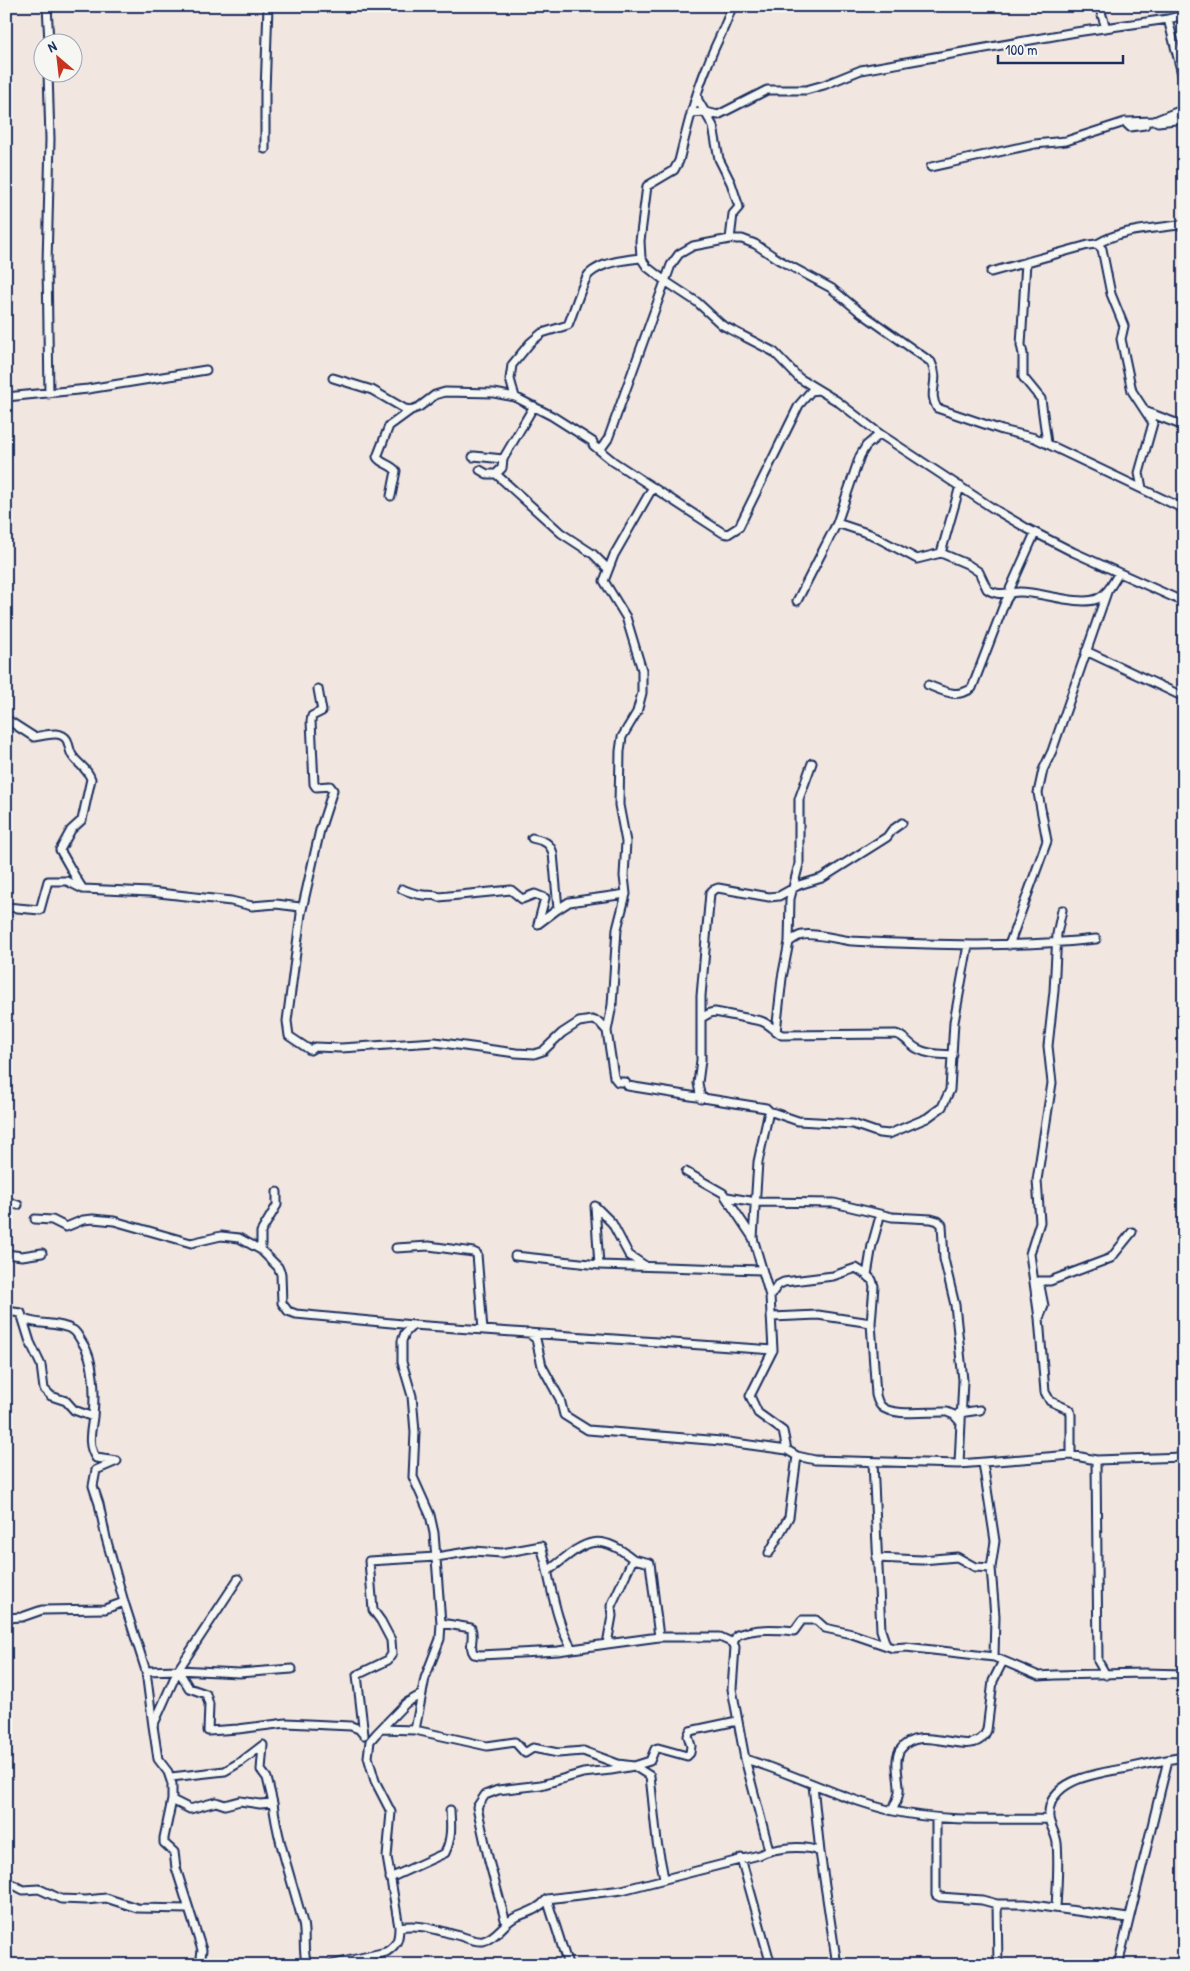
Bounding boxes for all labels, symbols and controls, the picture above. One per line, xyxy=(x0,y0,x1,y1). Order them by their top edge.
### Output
north arrow xyxy=(32,32,82,82)
scale bar xyxy=(998,32,1122,64)
text: N xyxy=(44,36,60,56)
text: 100 m xyxy=(1005,39,1038,60)

